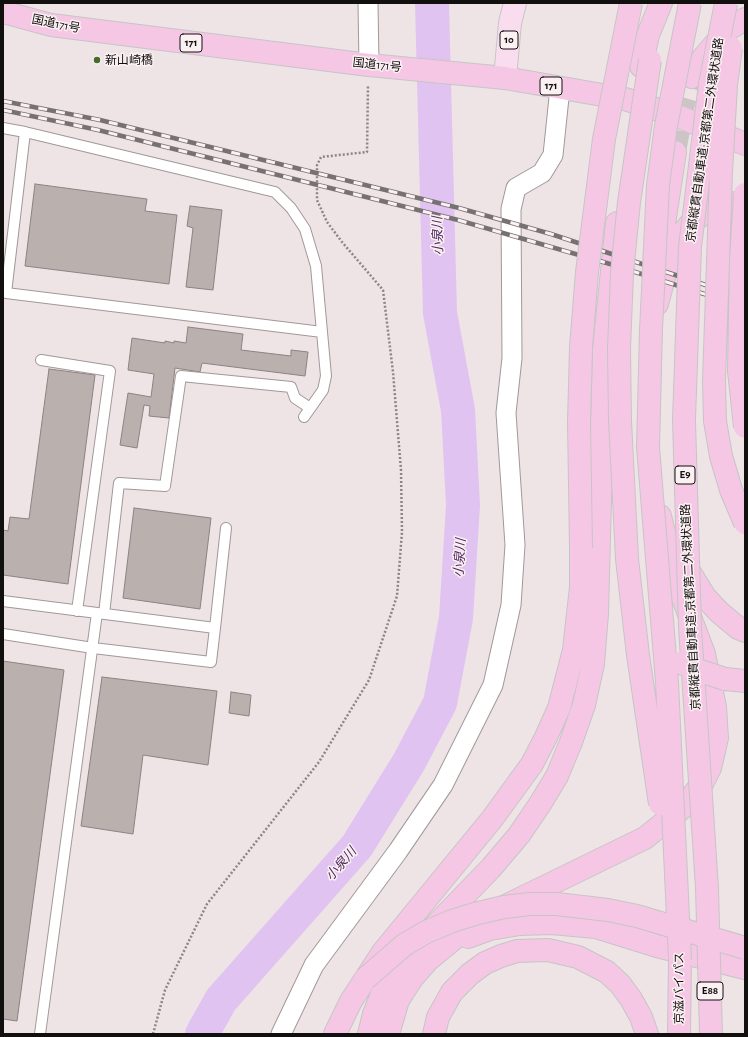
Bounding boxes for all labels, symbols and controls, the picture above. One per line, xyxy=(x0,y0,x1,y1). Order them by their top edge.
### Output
street label: 国道171号 xyxy=(30,12,82,36)
road number: 10 xyxy=(500,31,518,49)
road number: 171 xyxy=(180,34,202,52)
street label: 京都縦貫自動車道;京都第二外環状道路 xyxy=(683,37,727,243)
place label: 新山崎橋 xyxy=(105,53,153,67)
marker: 新山崎橋 xyxy=(92,55,102,65)
street label: 国道171号 xyxy=(352,55,402,75)
road number: 171 xyxy=(540,77,562,95)
water label: 小泉川 xyxy=(430,216,446,256)
road number: E9 xyxy=(675,466,695,484)
street label: 京都縦貫自動車道;京都第二外環状道路 xyxy=(678,503,704,711)
water label: 小泉川 xyxy=(451,538,469,578)
water label: 小泉川 xyxy=(322,844,360,884)
street label: 京滋バイパス xyxy=(672,952,686,1024)
road number: E88 xyxy=(697,982,723,1000)

